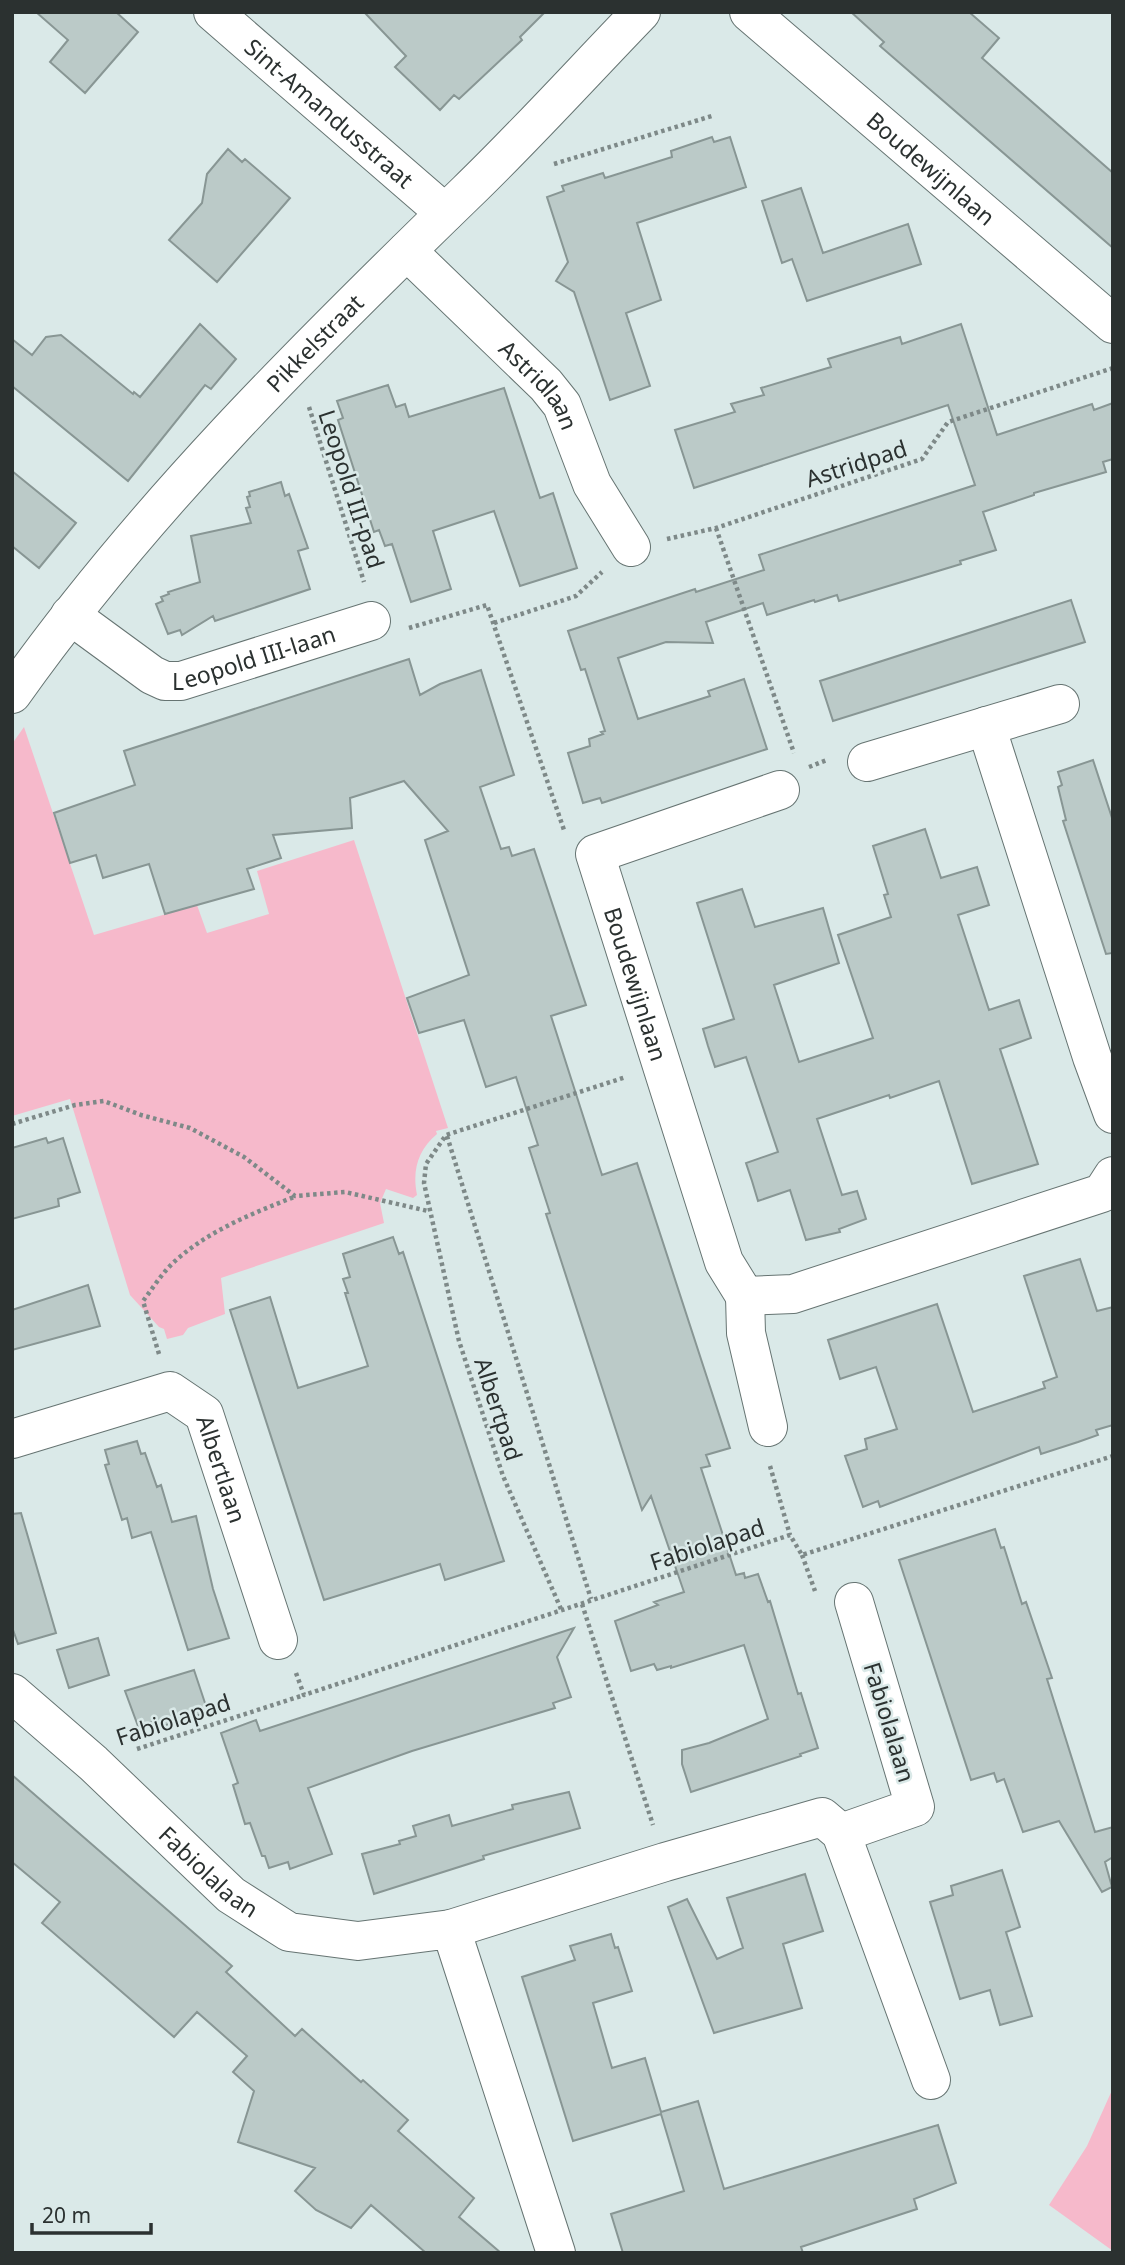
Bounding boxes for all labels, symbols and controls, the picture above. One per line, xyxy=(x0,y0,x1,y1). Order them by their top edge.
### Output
street label: Sint-Amandusstraat xyxy=(238,31,421,195)
street label: Boudewijnlaan xyxy=(860,104,1002,232)
street label: Pikkelstraat xyxy=(259,287,370,399)
street label: Astridlaan xyxy=(493,333,586,434)
street label: Leopold III-pad xyxy=(311,406,393,572)
street label: Astridpad xyxy=(801,432,911,494)
street label: Leopold III-laan xyxy=(172,617,339,697)
street label: Boudewijnlaan xyxy=(597,903,675,1065)
street label: Albertpad xyxy=(467,1353,531,1465)
street label: Albertlaan xyxy=(189,1411,255,1527)
street label: Fabiolapad xyxy=(646,1510,768,1578)
street label: Fabiolalaan xyxy=(857,1658,923,1786)
street label: Fabiolapad xyxy=(112,1685,234,1753)
street label: Fabiolalaan xyxy=(152,1819,265,1925)
scale bar xyxy=(32,2192,150,2236)
text: 20 m xyxy=(42,2201,91,2229)

